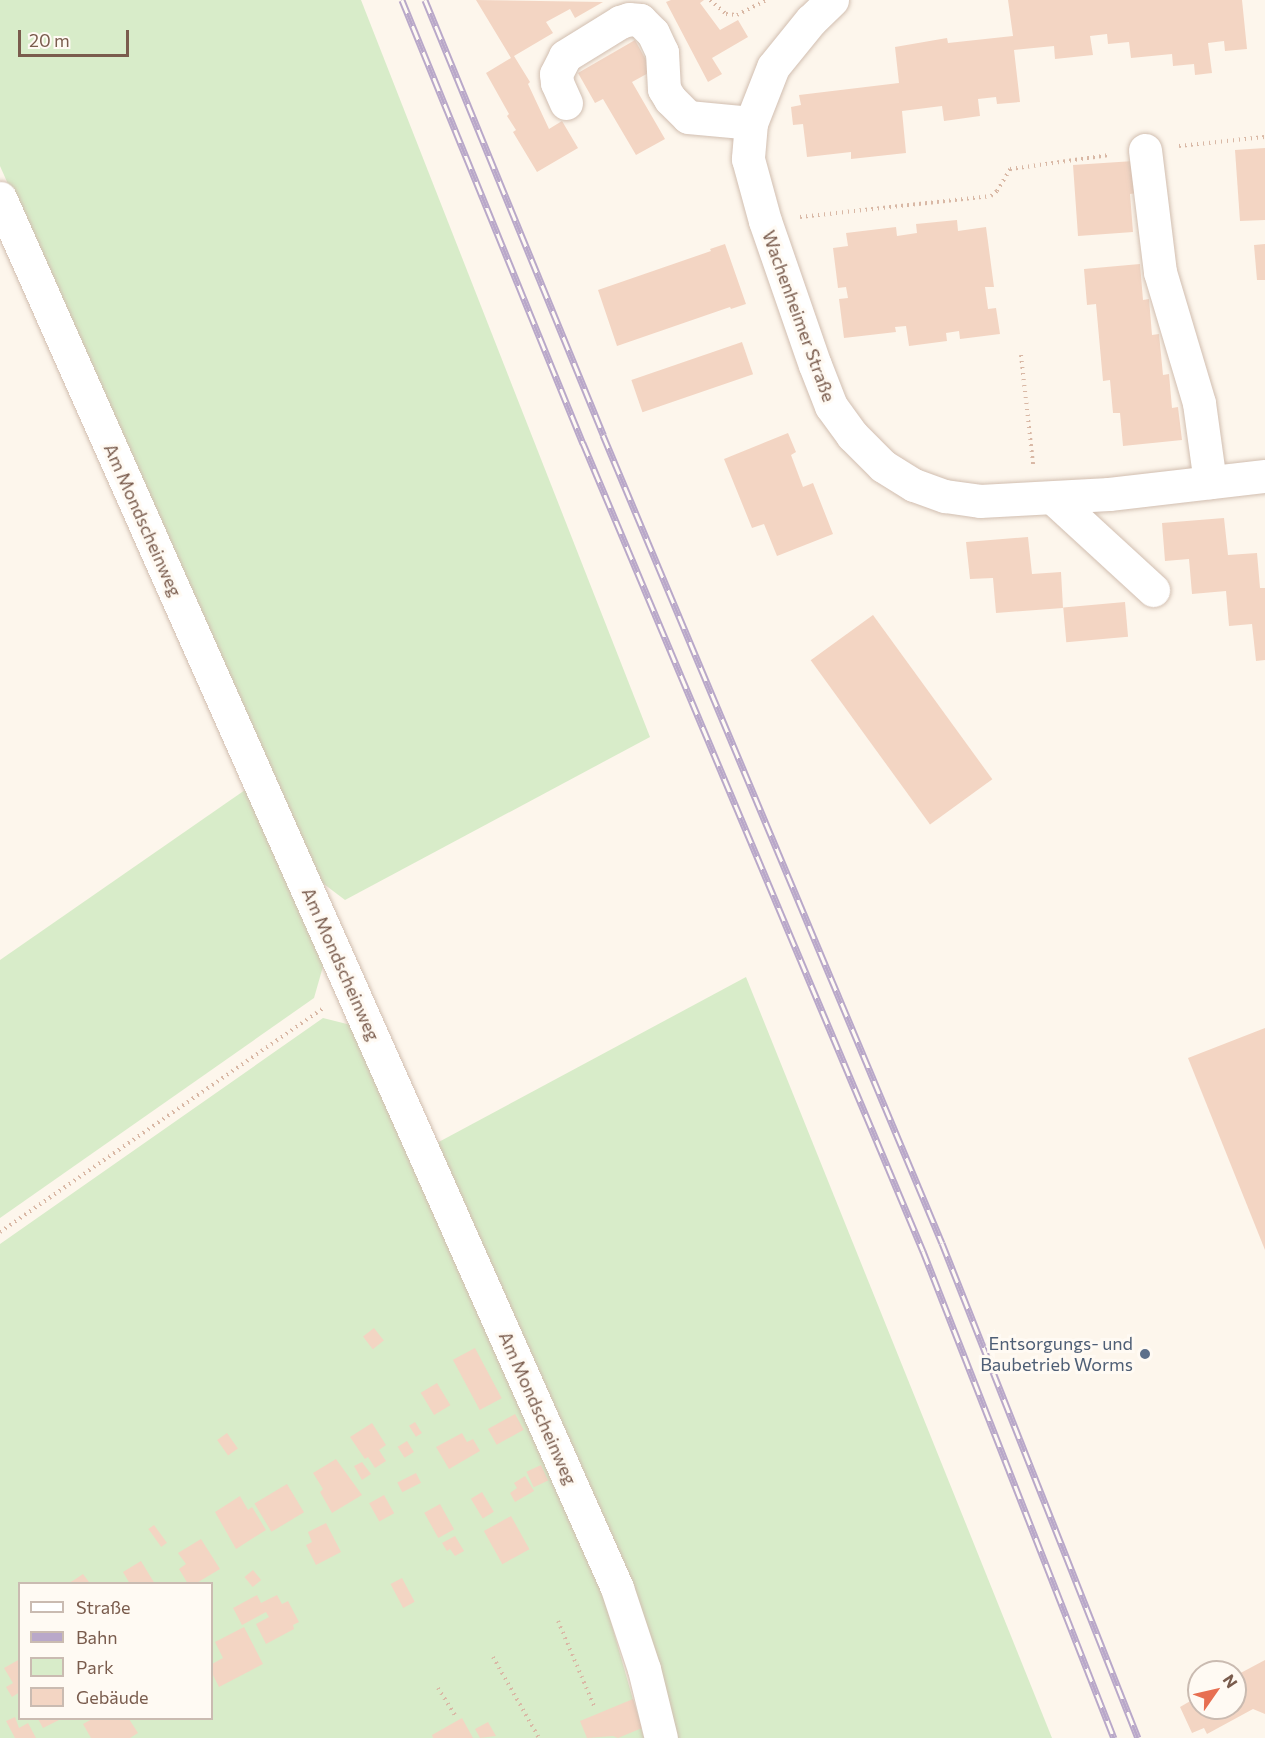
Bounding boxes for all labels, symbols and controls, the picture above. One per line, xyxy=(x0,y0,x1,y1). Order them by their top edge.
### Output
scale bar xyxy=(21,18,132,56)
text: 20 m xyxy=(29,29,70,51)
street label: Wachenheimer Straße xyxy=(758,227,840,405)
street label: Am Mondscheinweg xyxy=(100,440,186,600)
street label: Am Mondscheinweg xyxy=(298,884,384,1044)
street label: Am Mondscheinweg xyxy=(495,1328,581,1488)
place label: Entsorgungs- und Baubetrieb Worms xyxy=(980,1333,1133,1376)
marker: Entsorgungs- und Baubetrieb Worms xyxy=(1138,1347,1152,1361)
legend xyxy=(18,1582,213,1720)
text: Straße xyxy=(76,1596,131,1618)
text: Bahn xyxy=(76,1626,118,1648)
text: Park xyxy=(76,1656,114,1678)
north arrow xyxy=(1187,1660,1247,1720)
text: N xyxy=(1219,1670,1242,1691)
text: Gebäude xyxy=(76,1686,149,1708)

